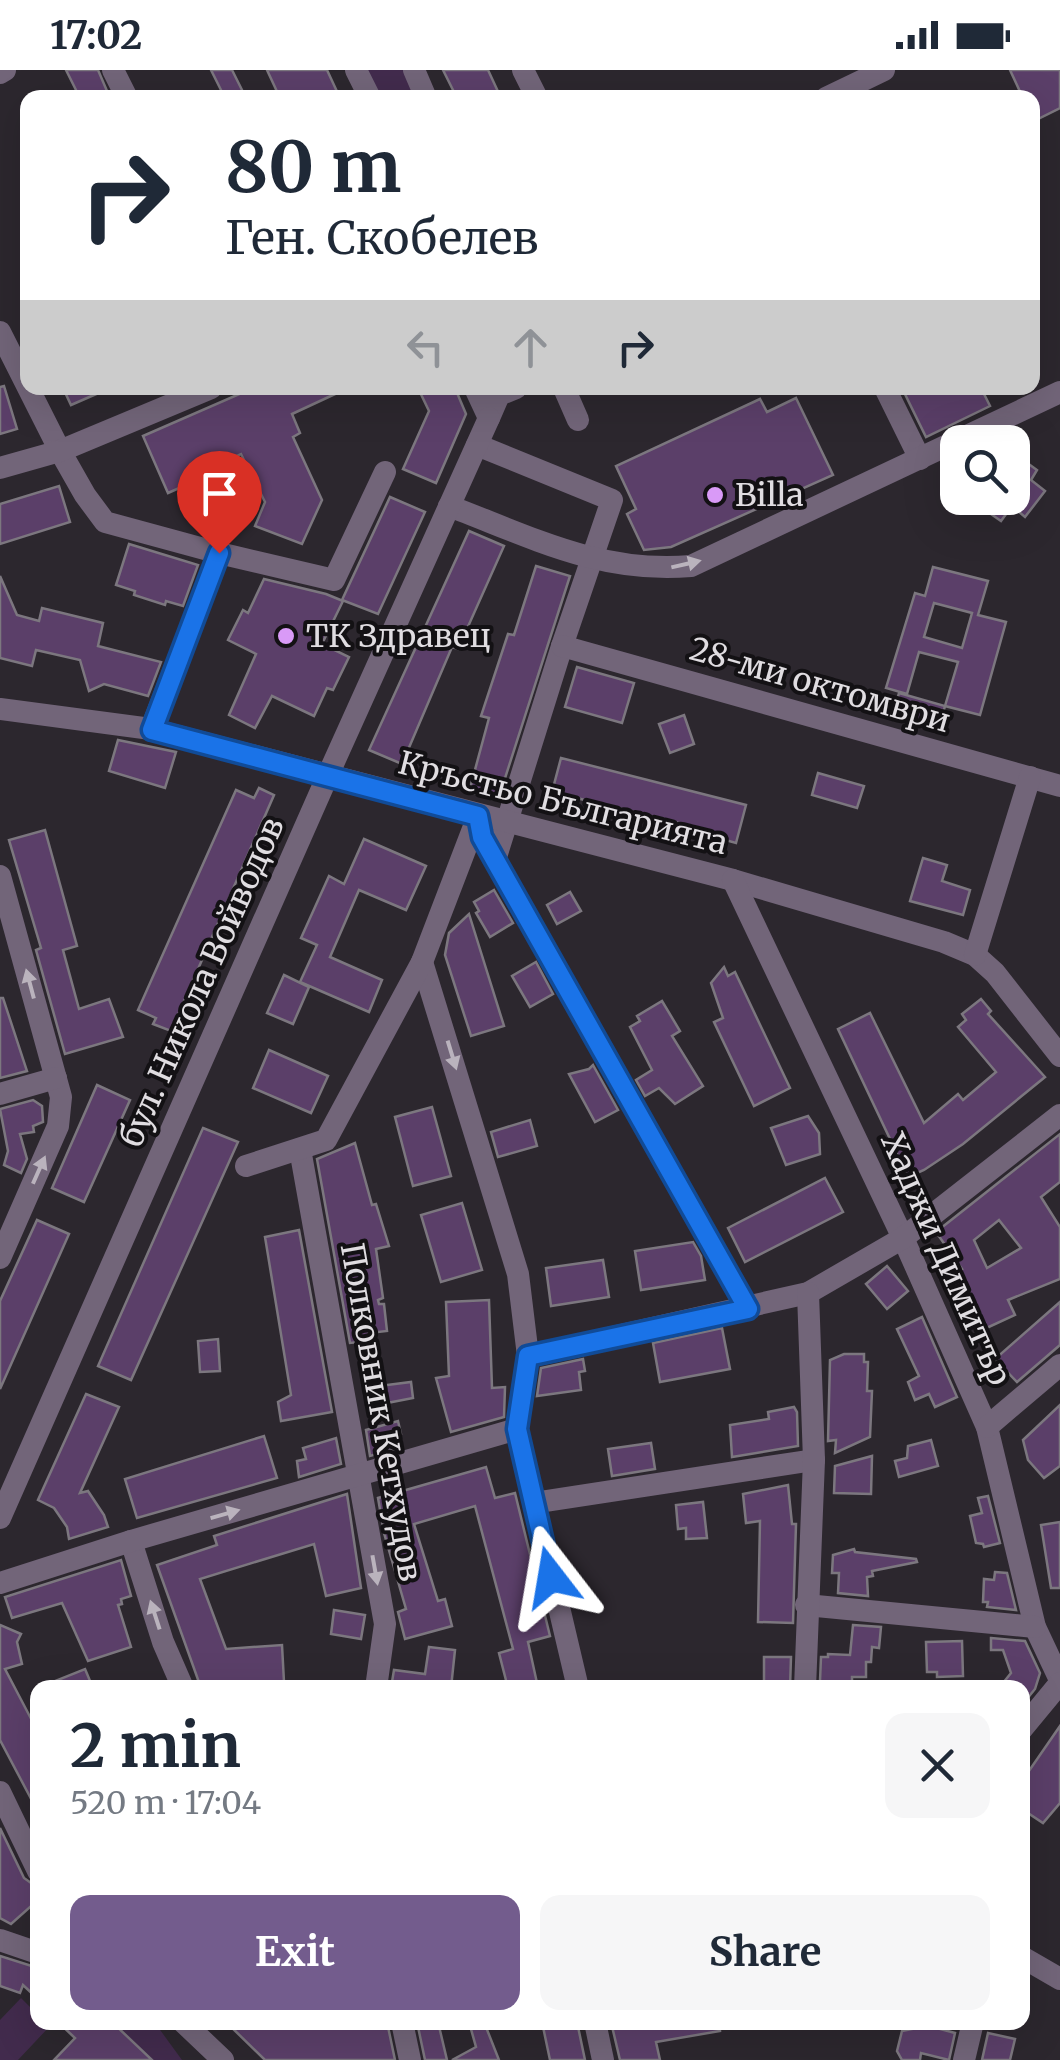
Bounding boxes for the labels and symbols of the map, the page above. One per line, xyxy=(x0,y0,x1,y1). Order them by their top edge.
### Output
pin xyxy=(177,451,262,554)
place label: Billa xyxy=(735,475,804,515)
marker: Billa xyxy=(704,484,726,506)
one-way arrow xyxy=(671,556,702,571)
place label: ТК Здравец xyxy=(306,616,491,656)
marker: ТК Здравец xyxy=(275,625,297,647)
street label: 28-ми октомври xyxy=(685,629,955,741)
street label: Кръстьо Българията xyxy=(394,743,732,863)
street label: бул. Никола Войводов xyxy=(111,811,293,1153)
one-way arrow xyxy=(21,968,37,999)
one-way arrow xyxy=(445,1040,460,1070)
street label: Хаджи Димитър xyxy=(872,1126,1020,1392)
one-way arrow xyxy=(31,1155,47,1185)
street label: Полковник Кетхудов xyxy=(332,1240,430,1584)
one-way arrow xyxy=(210,1506,240,1521)
position arrow xyxy=(499,1525,603,1629)
one-way arrow xyxy=(368,1555,384,1586)
one-way arrow xyxy=(146,1600,161,1630)

